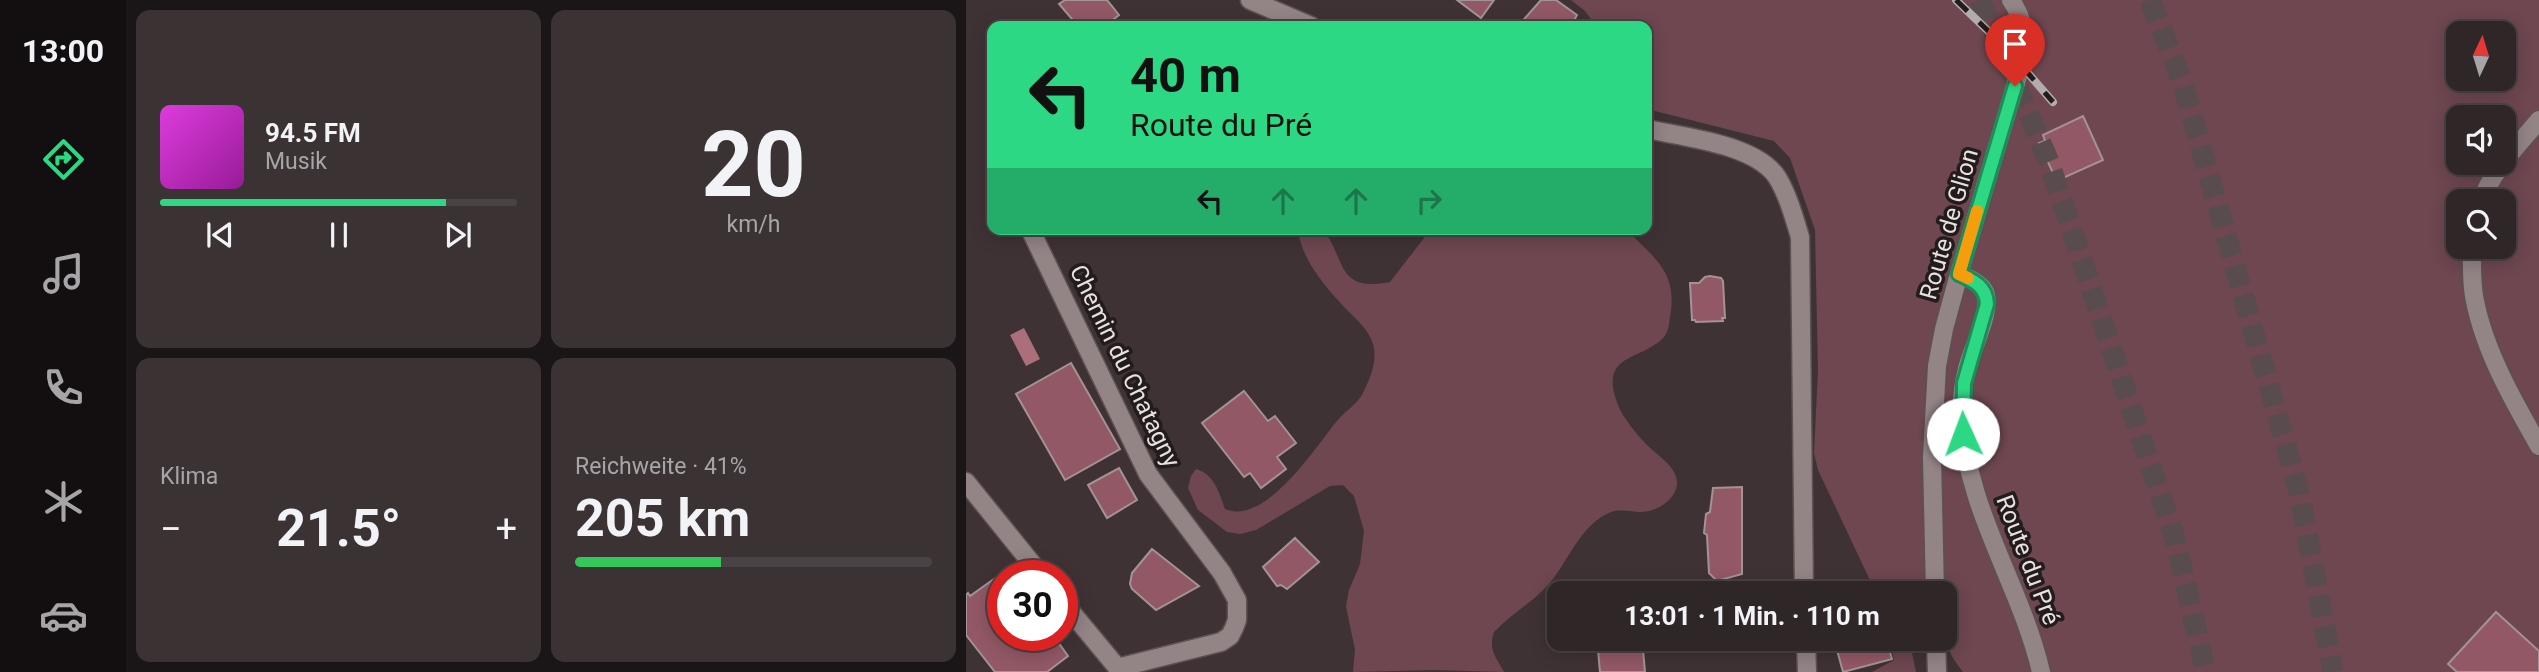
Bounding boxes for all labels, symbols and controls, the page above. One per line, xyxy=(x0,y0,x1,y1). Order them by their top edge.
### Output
pin xyxy=(1985,14,2045,86)
north arrow xyxy=(2446,21,2516,91)
map controls xyxy=(2446,21,2516,259)
icon: arrive xyxy=(1996,25,2034,63)
text: 13:00 xyxy=(22,32,104,70)
text: 40 m xyxy=(1130,47,1241,104)
icon: left xyxy=(1015,49,1106,140)
button: sound xyxy=(2446,105,2516,175)
text: Route du Pré xyxy=(1130,106,1312,144)
text: 20 xyxy=(701,112,806,218)
text: 94.5 FM xyxy=(265,118,361,148)
icon: directions xyxy=(39,135,88,184)
street label: Route de Glion xyxy=(1914,145,1984,303)
text: Musik xyxy=(265,148,327,175)
icon: left xyxy=(1191,182,1229,220)
icon: ahead xyxy=(1264,182,1302,220)
icon: ahead xyxy=(1337,182,1375,220)
icon: right xyxy=(1410,182,1448,220)
button: search xyxy=(2446,189,2516,259)
text: km/h xyxy=(727,211,781,238)
icon: previous xyxy=(201,216,239,254)
icon: pause xyxy=(320,216,358,254)
icon: next xyxy=(439,216,477,254)
icon: music xyxy=(39,249,88,298)
street label: Chemin du Chatagny xyxy=(1064,260,1186,472)
icon: phone xyxy=(39,363,88,412)
position arrow xyxy=(1926,397,2000,471)
text: Reichweite · 41% xyxy=(575,453,747,480)
text: Klima xyxy=(160,463,218,490)
icon: climate xyxy=(39,477,88,526)
text: 205 km xyxy=(575,488,750,549)
street label: Route du Pré xyxy=(1990,491,2066,629)
text: 21.5° xyxy=(276,498,401,559)
text: − xyxy=(160,507,182,551)
text: + xyxy=(495,507,517,551)
speed limit sign: 30 xyxy=(987,560,1078,651)
icon: car xyxy=(39,591,88,640)
text: 13:01 · 1 Min. · 110 m xyxy=(1624,601,1880,631)

